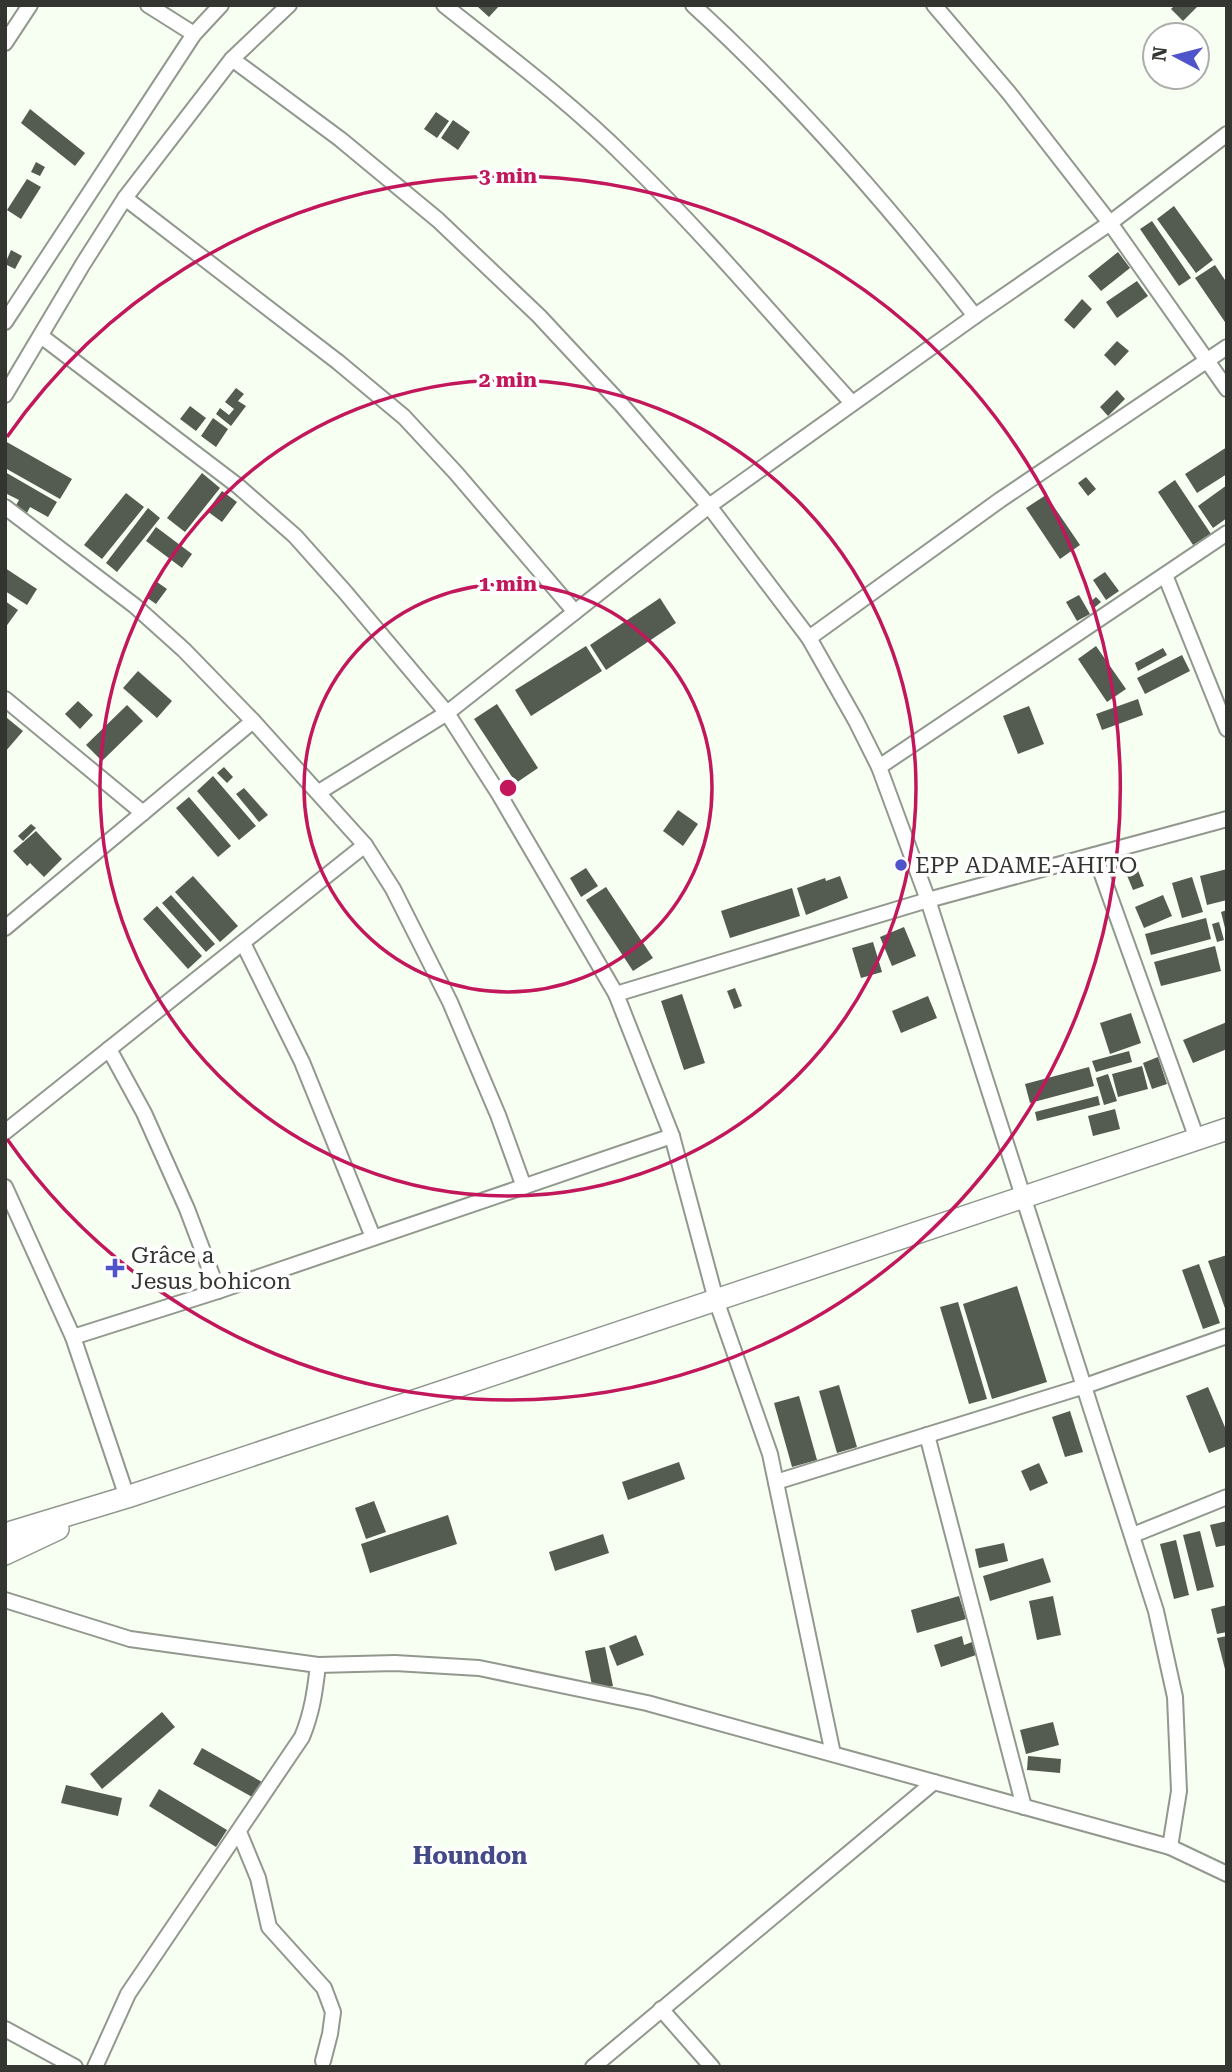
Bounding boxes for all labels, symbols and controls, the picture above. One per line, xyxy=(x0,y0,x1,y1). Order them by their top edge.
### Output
north arrow xyxy=(1141,21,1211,91)
text: N xyxy=(1147,45,1172,63)
text: 3 min xyxy=(479,164,537,188)
text: 2 min xyxy=(479,368,537,392)
text: 1 min xyxy=(479,572,537,596)
centre of rings xyxy=(496,776,520,800)
place label: EPP ADAME-AHITO xyxy=(915,852,1137,879)
marker: EPP ADAME-AHITO xyxy=(893,857,909,873)
place label: Grâce a Jesus bohicon xyxy=(131,1242,291,1295)
marker: Grâce a Jesus bohicon xyxy=(105,1258,125,1278)
district label: Houndon xyxy=(413,1842,527,1870)

